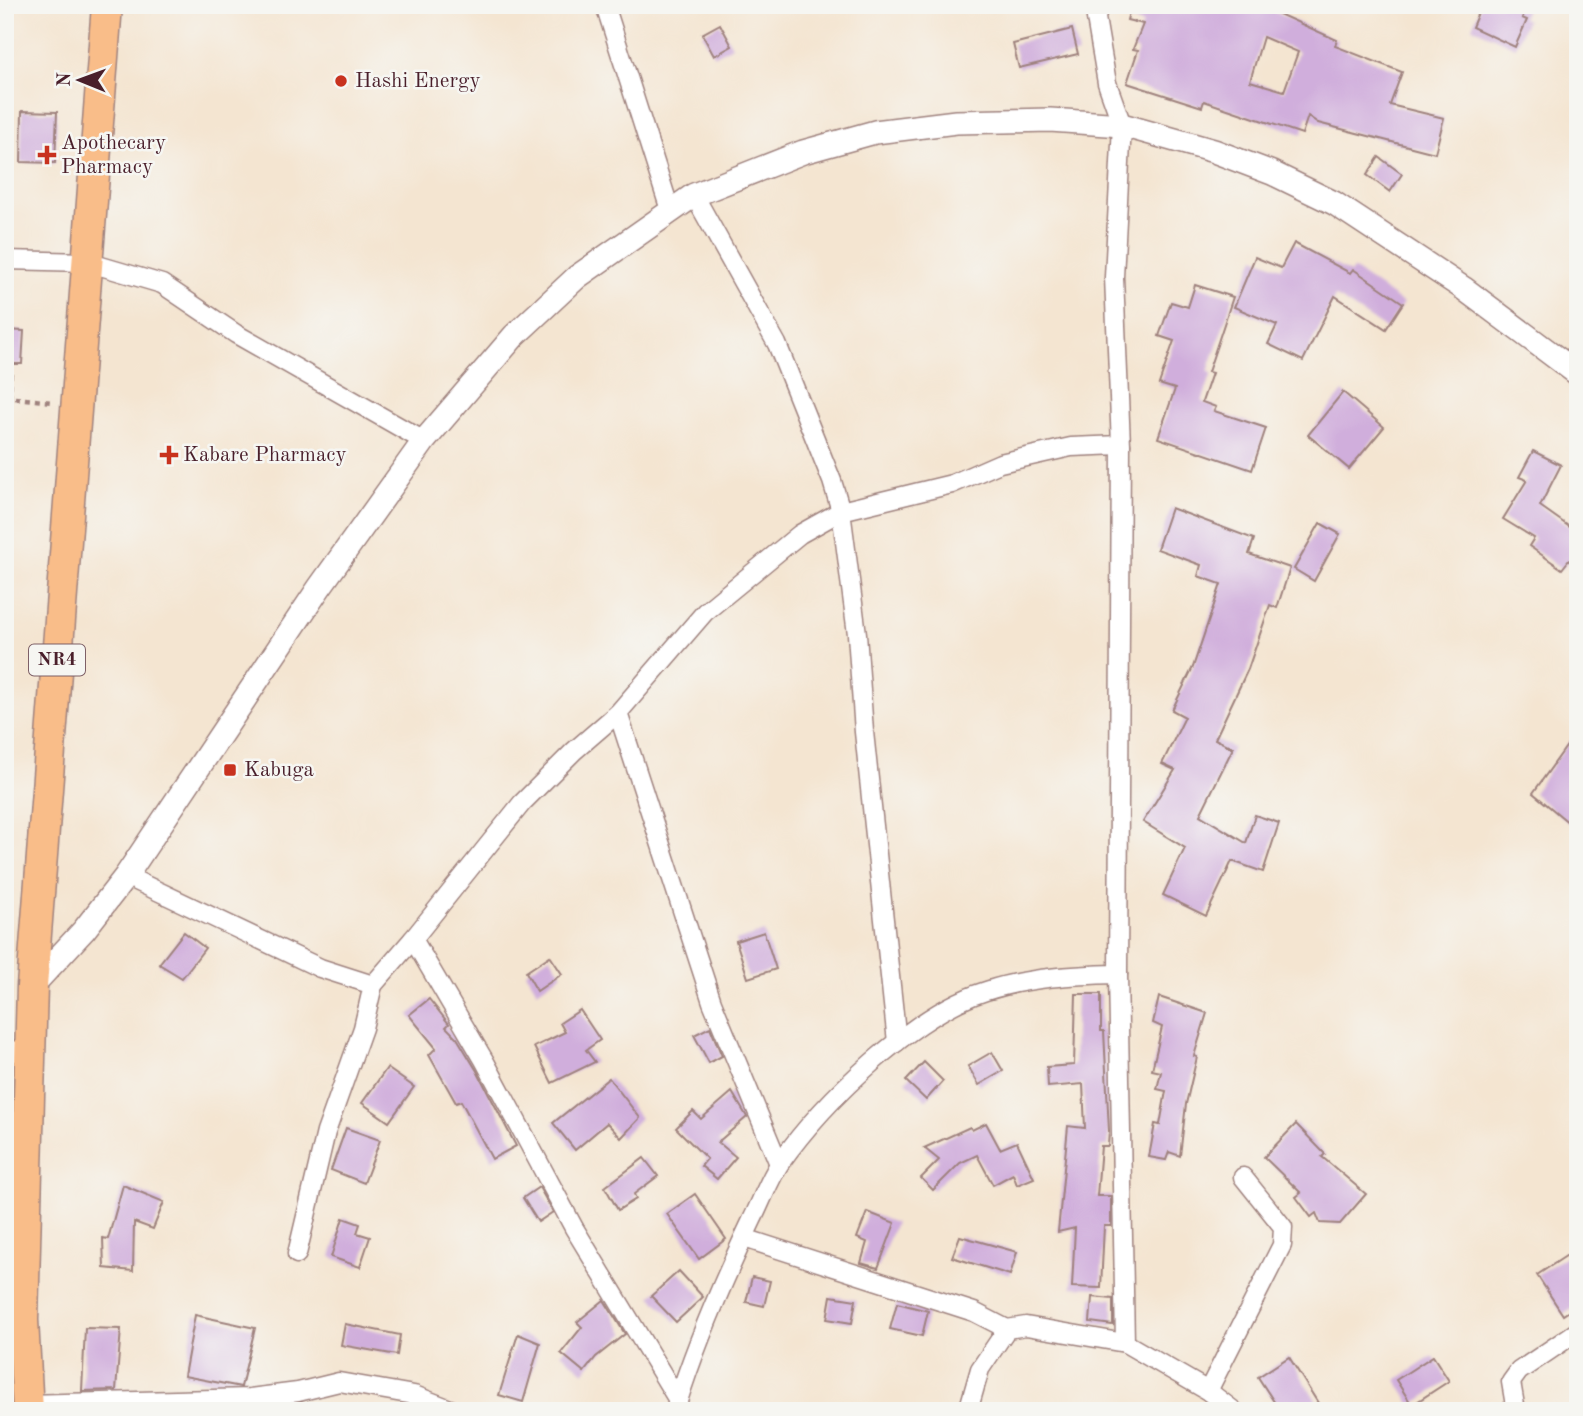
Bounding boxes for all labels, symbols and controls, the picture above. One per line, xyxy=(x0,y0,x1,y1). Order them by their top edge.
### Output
north arrow xyxy=(46,46,116,116)
place label: Hashi Energy xyxy=(355,71,481,92)
text: N xyxy=(56,72,75,87)
marker: Hashi Energy xyxy=(333,73,349,89)
place label: Apothecary Pharmacy xyxy=(61,133,166,178)
marker: Apothecary Pharmacy xyxy=(39,147,55,163)
place label: Kabare Pharmacy xyxy=(183,445,347,466)
marker: Kabare Pharmacy xyxy=(161,447,177,463)
road number: NR4 xyxy=(29,645,85,676)
place label: Kabuga xyxy=(244,760,314,781)
marker: Kabuga xyxy=(222,762,238,778)

